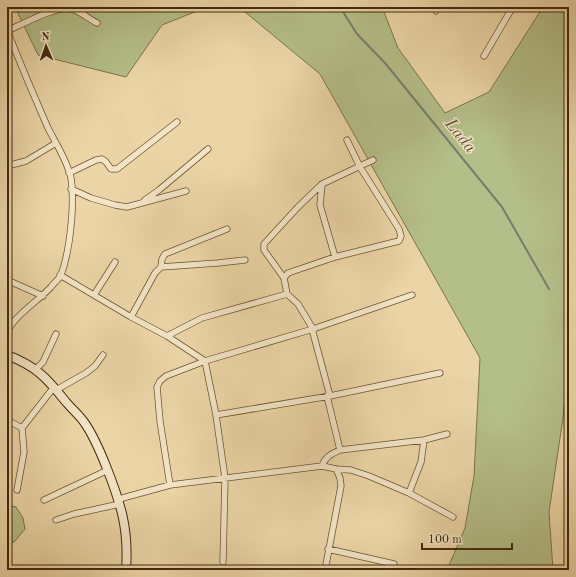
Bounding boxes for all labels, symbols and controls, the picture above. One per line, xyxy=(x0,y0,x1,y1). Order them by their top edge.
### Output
north arrow xyxy=(26,26,66,66)
text: N xyxy=(41,32,51,43)
water label: Lada xyxy=(441,115,479,156)
scale bar xyxy=(422,525,512,551)
text: 100 m xyxy=(428,534,462,546)

